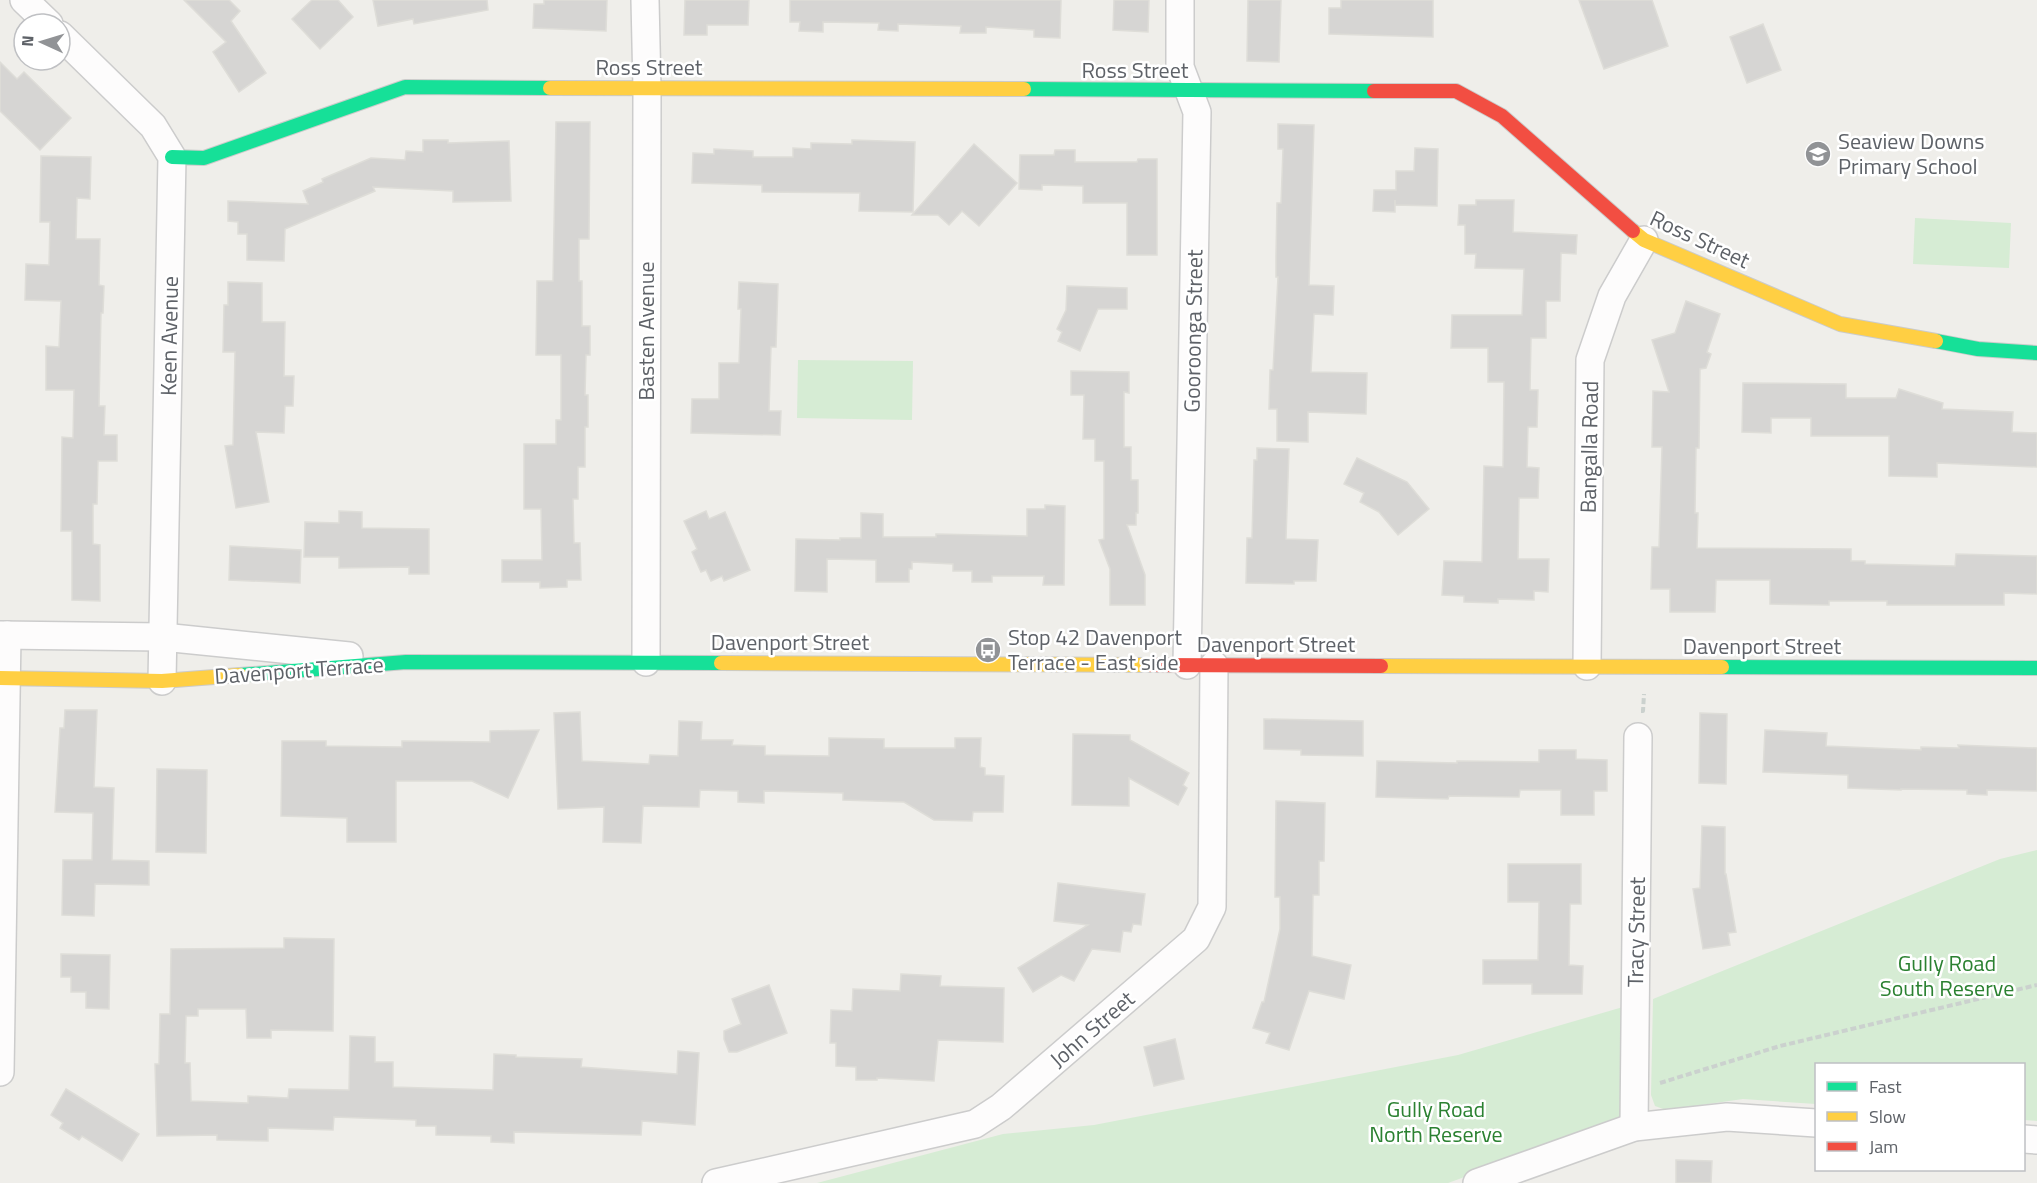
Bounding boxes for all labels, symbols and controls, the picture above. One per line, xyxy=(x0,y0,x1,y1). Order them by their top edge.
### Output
north arrow xyxy=(12,12,72,72)
text: N xyxy=(15,35,39,47)
street label: Ross Street xyxy=(596,50,703,84)
street label: Ross Street xyxy=(1082,53,1189,87)
place label: Seaview Downs Primary School xyxy=(1838,124,1984,183)
school or university icon: Seaview Downs Primary School xyxy=(1803,139,1833,169)
street label: Ross Street xyxy=(1644,201,1756,277)
street label: Gooroonga Street xyxy=(1175,249,1211,413)
street label: Basten Avenue xyxy=(629,261,663,401)
street label: Keen Avenue xyxy=(151,276,187,396)
street label: Bangalla Road xyxy=(1571,381,1607,513)
place label: Stop 42 Davenport Terrace - East side xyxy=(1008,620,1182,679)
street label: Davenport Street xyxy=(711,625,870,659)
street label: Davenport Street xyxy=(1197,627,1356,661)
street label: Davenport Street xyxy=(1683,629,1842,663)
bus stop icon: Stop 42 Davenport Terrace - East side xyxy=(973,635,1003,665)
street label: Davenport Terrace xyxy=(213,647,385,693)
street label: Tracy Street xyxy=(1618,876,1654,987)
park label: Gully Road South Reserve xyxy=(1880,946,2014,1005)
street label: John Street xyxy=(1042,982,1142,1076)
legend xyxy=(1815,1063,2025,1171)
text: Fast xyxy=(1869,1073,1902,1100)
park label: Gully Road North Reserve xyxy=(1369,1092,1503,1151)
text: Slow xyxy=(1869,1103,1906,1130)
text: Jam xyxy=(1869,1133,1898,1160)

